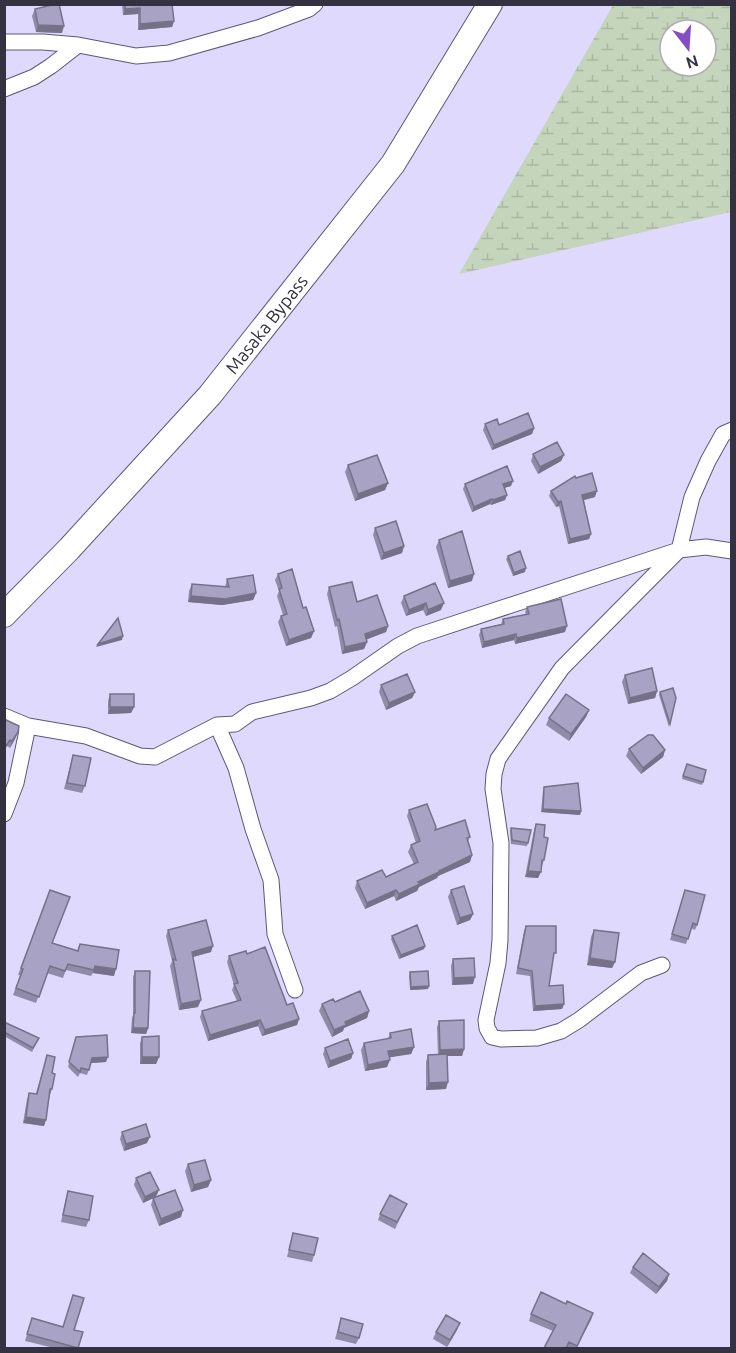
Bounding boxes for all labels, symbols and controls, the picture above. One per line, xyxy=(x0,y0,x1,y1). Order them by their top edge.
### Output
north arrow xyxy=(658,18,718,78)
text: N xyxy=(684,52,701,73)
street label: Masaka Bypass xyxy=(221,271,311,377)

